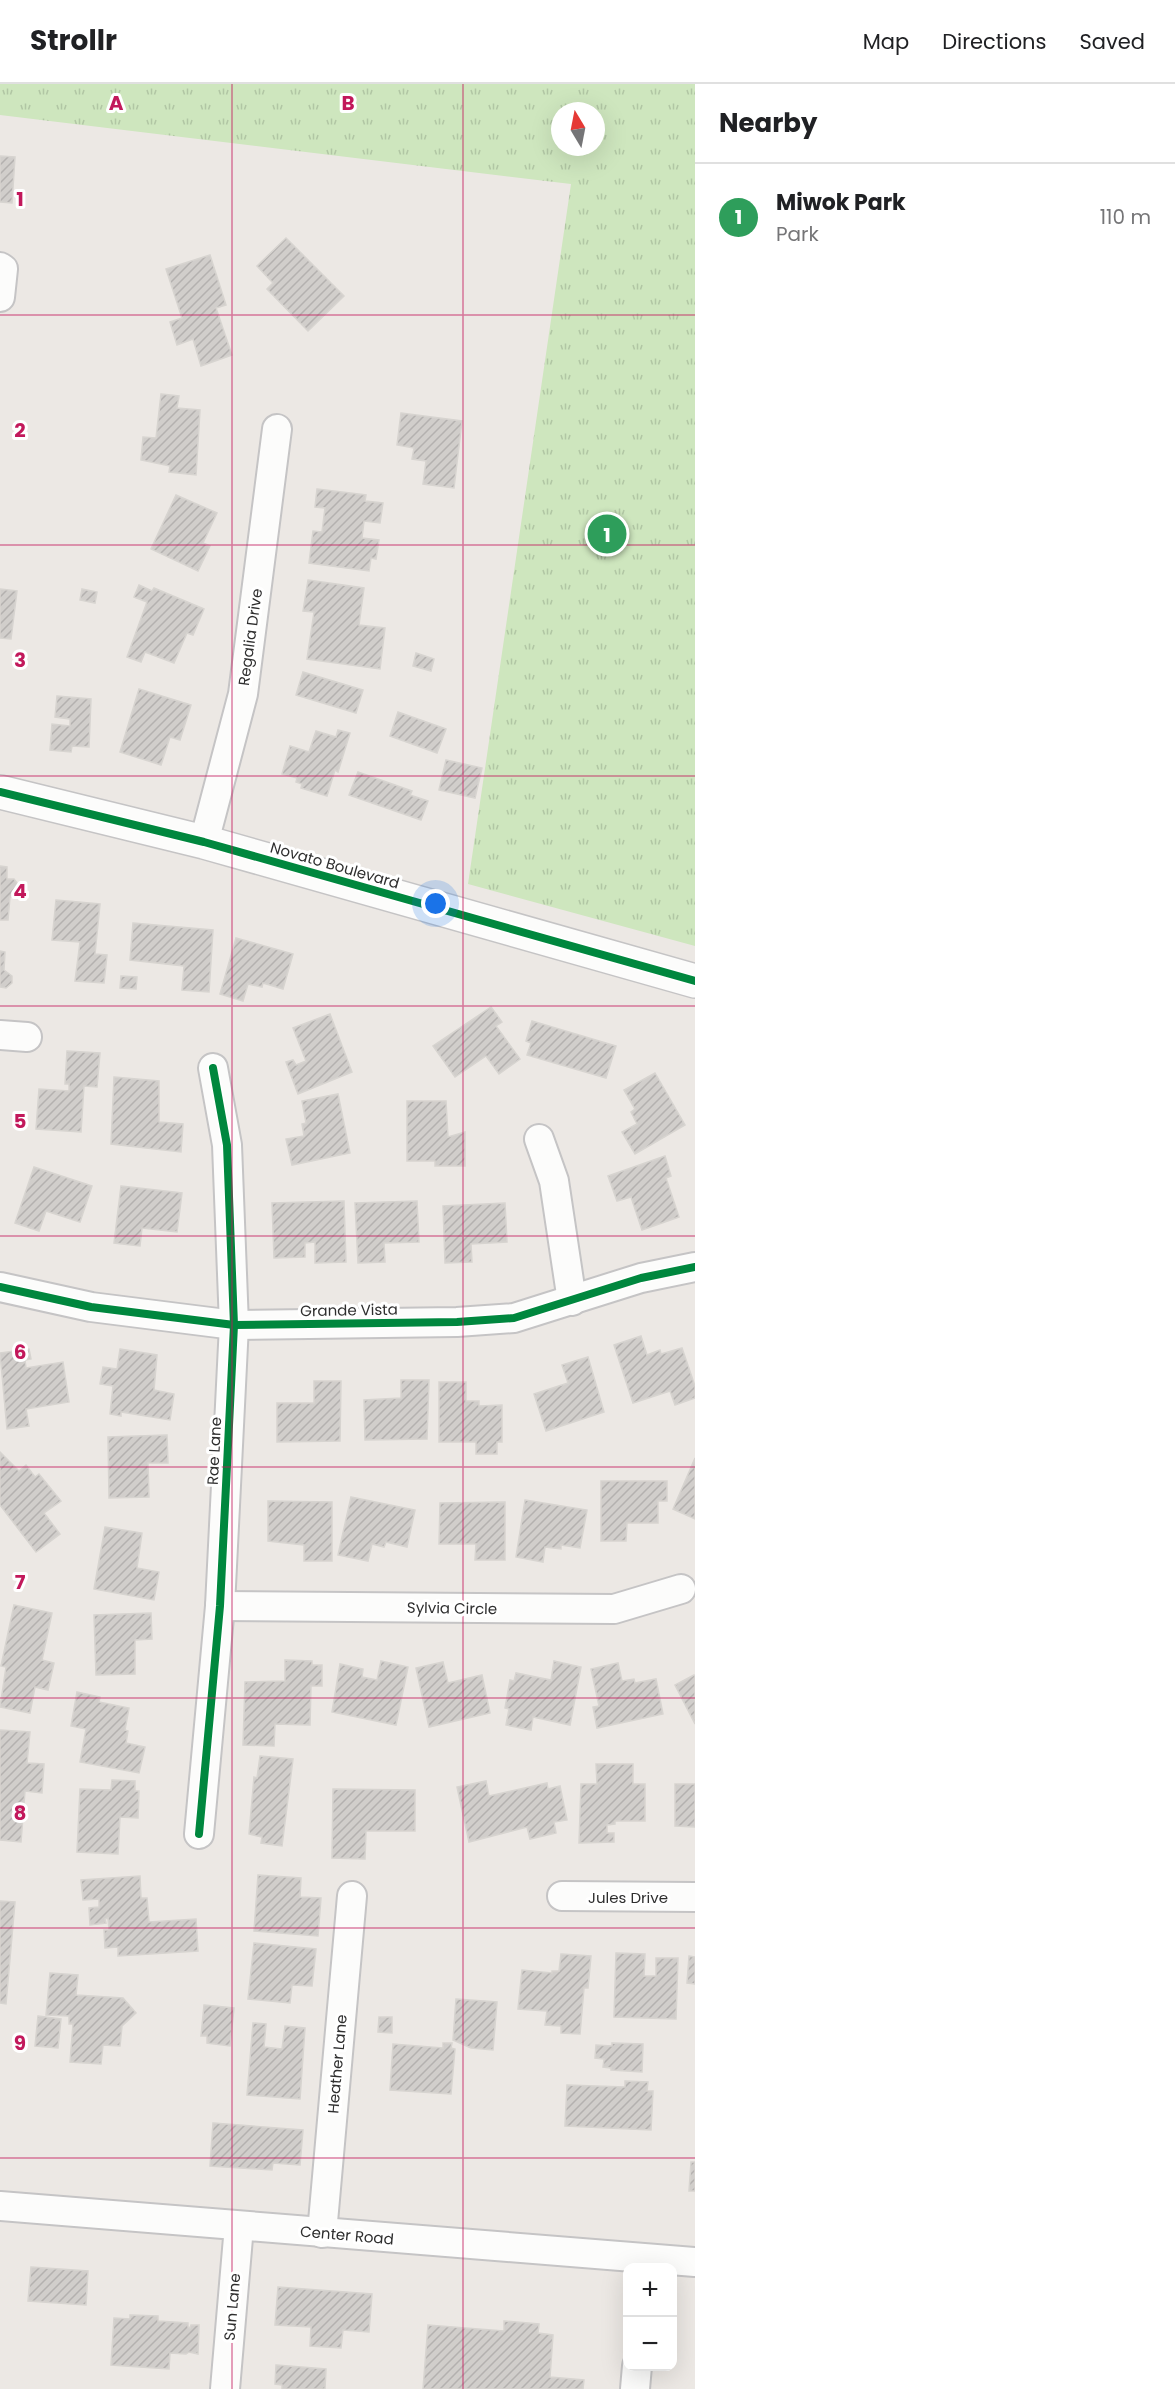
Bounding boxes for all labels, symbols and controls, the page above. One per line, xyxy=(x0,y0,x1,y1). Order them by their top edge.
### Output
text: Strollr xyxy=(30,21,117,60)
text: Map xyxy=(863,27,909,56)
text: Directions xyxy=(942,27,1046,56)
text: Saved xyxy=(1079,27,1145,56)
text: A xyxy=(109,89,124,117)
text: B xyxy=(341,89,355,117)
north arrow xyxy=(551,102,605,156)
text: Nearby xyxy=(719,105,817,141)
text: 1 xyxy=(16,185,24,213)
text: Miwok Park xyxy=(776,187,906,218)
text: 1 xyxy=(735,203,742,231)
text: 110 m xyxy=(1100,203,1151,231)
text: Park xyxy=(776,220,819,248)
text: 2 xyxy=(14,416,26,444)
pin: 1 xyxy=(588,512,626,556)
street label: Regalia Drive xyxy=(233,587,267,687)
text: 3 xyxy=(14,646,26,674)
street label: Novato Boulevard xyxy=(268,837,402,893)
text: 4 xyxy=(13,877,27,905)
your location xyxy=(421,889,450,918)
text: 5 xyxy=(14,1107,27,1135)
street label: Grande Vista xyxy=(300,1299,398,1321)
text: 6 xyxy=(14,1338,26,1366)
street label: Rae Lane xyxy=(202,1416,226,1486)
text: 7 xyxy=(15,1568,26,1596)
street label: Sylvia Circle xyxy=(407,1597,497,1619)
text: 8 xyxy=(14,1799,26,1827)
street label: Jules Drive xyxy=(588,1887,668,1908)
street label: Heather Lane xyxy=(322,2014,352,2114)
text: 9 xyxy=(14,2029,26,2057)
street label: Center Road xyxy=(299,2220,395,2250)
map controls xyxy=(623,2263,677,2371)
button: + xyxy=(623,2263,677,2317)
street label: Sun Lane xyxy=(219,2272,245,2342)
button: − xyxy=(623,2317,677,2371)

